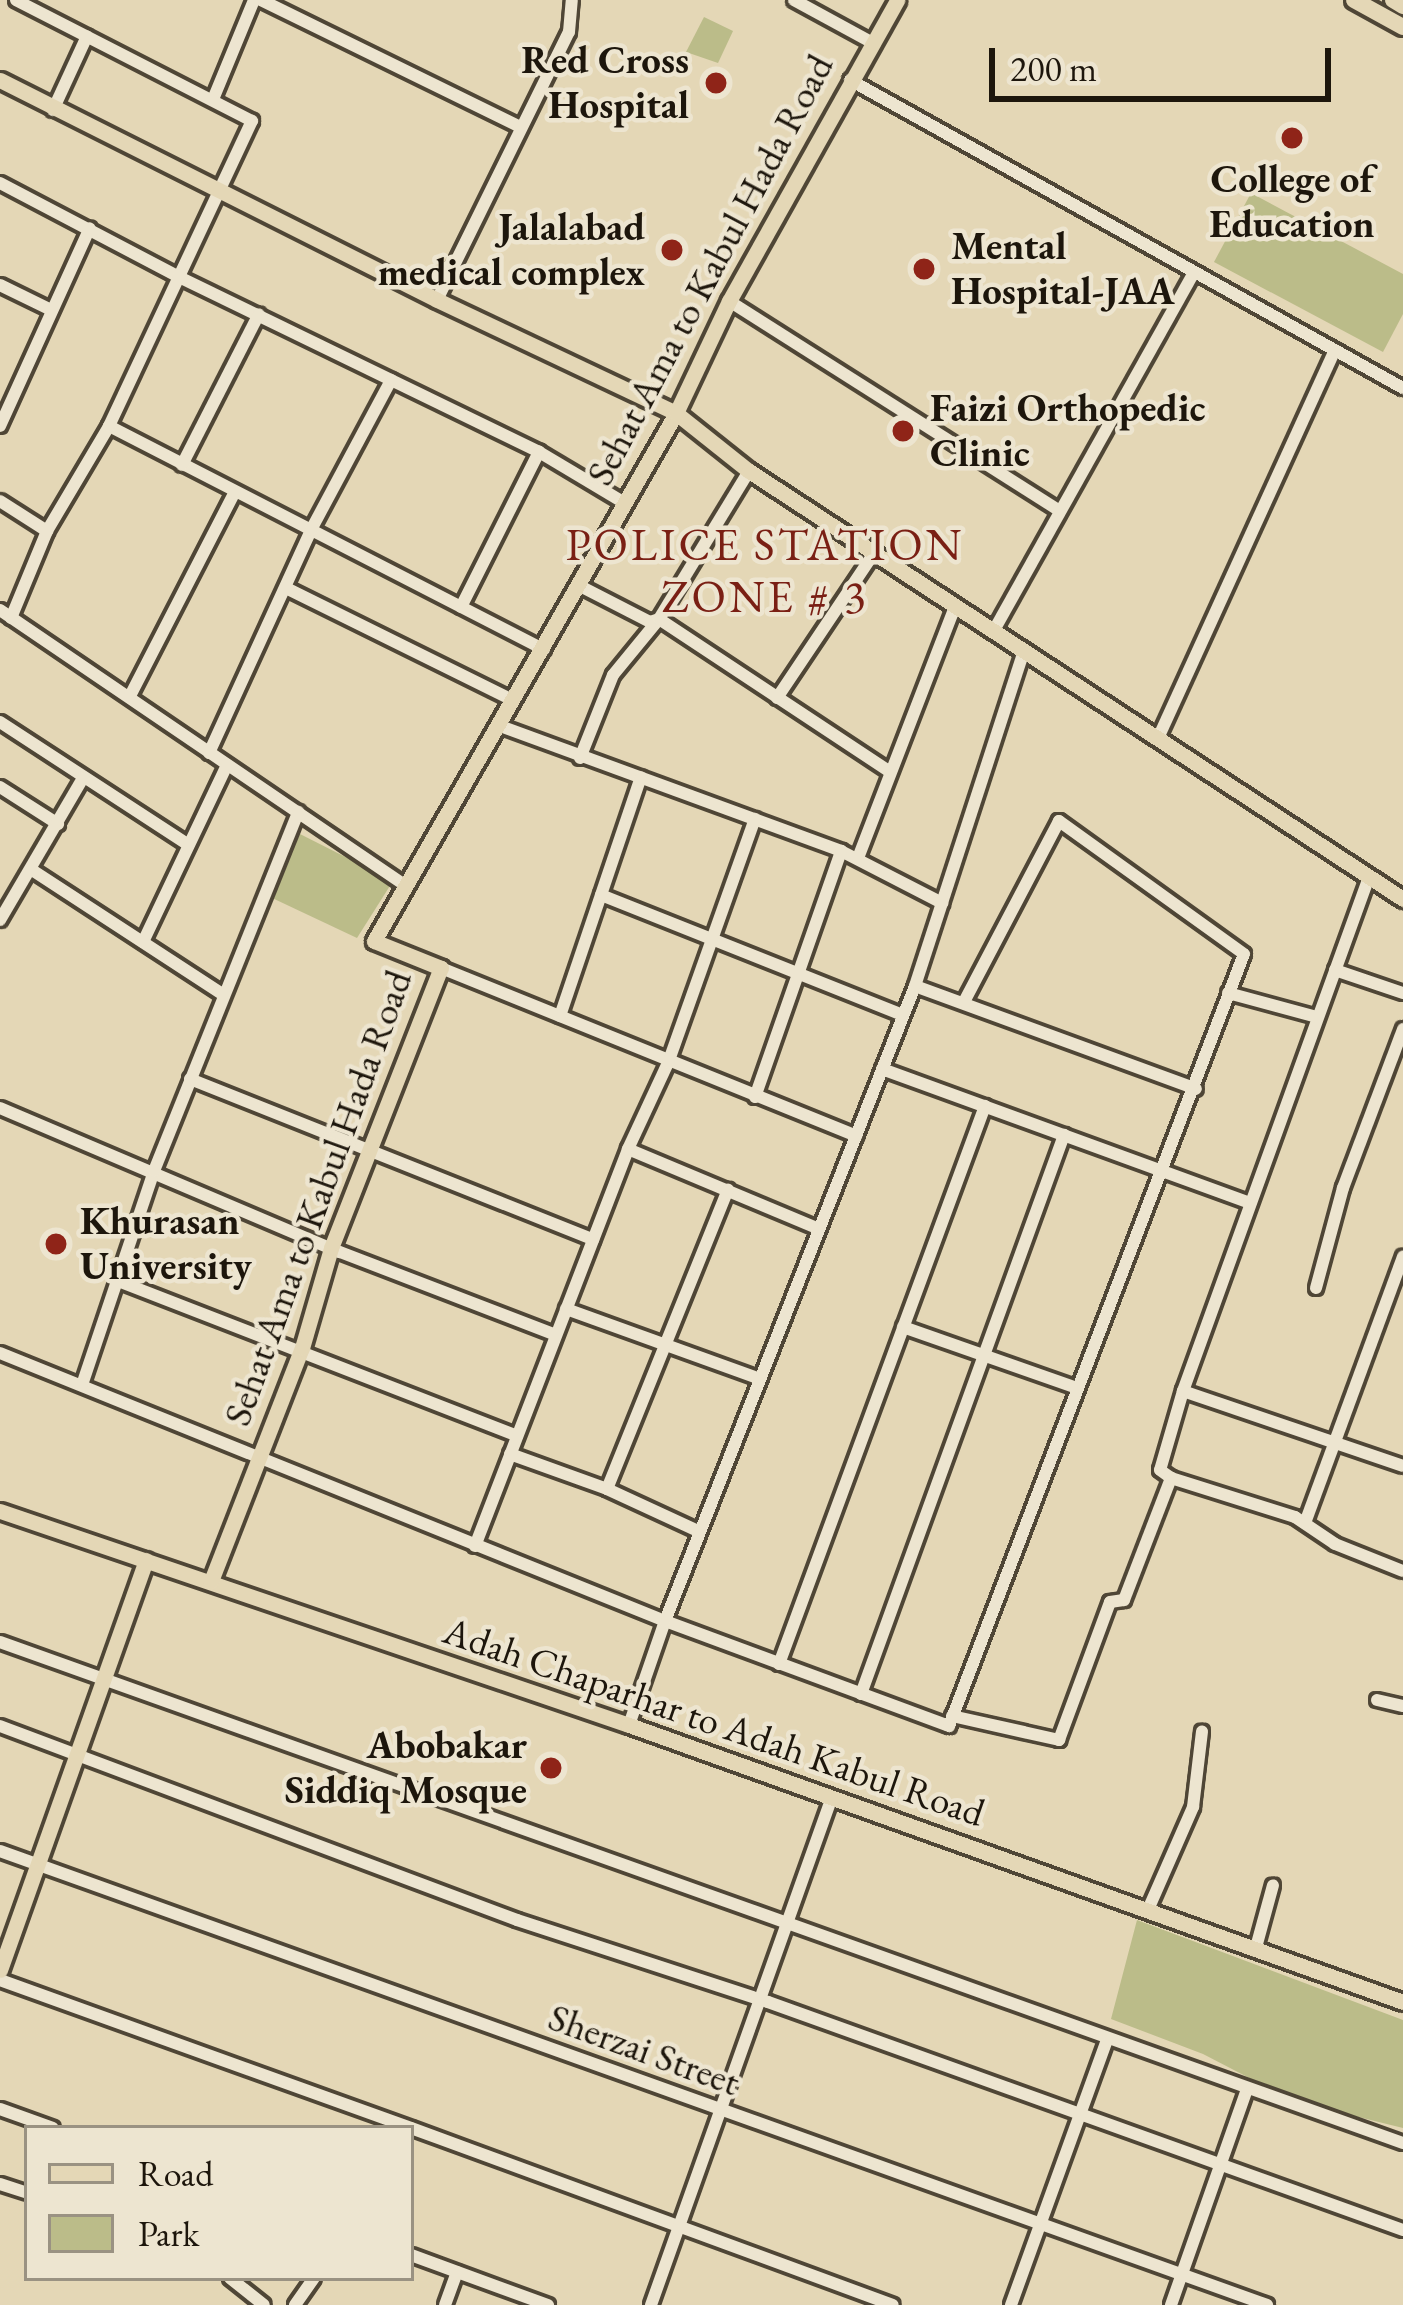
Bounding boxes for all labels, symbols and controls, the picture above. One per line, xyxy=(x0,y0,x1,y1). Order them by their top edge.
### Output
scale bar xyxy=(995,24,1337,98)
place label: Red Cross Hospital xyxy=(521,38,689,129)
text: 200 m xyxy=(1010,45,1097,92)
street label: Sehat Ama to Kabul Hada Road xyxy=(576,47,844,493)
marker: Red Cross Hospital xyxy=(700,67,732,99)
marker: College of Education xyxy=(1279,125,1305,151)
place label: College of Education xyxy=(1209,157,1375,248)
place label: Jalalabad medical complex xyxy=(378,205,645,296)
place label: Mental Hospital-JAA xyxy=(951,224,1175,315)
marker: Jalalabad medical complex xyxy=(656,234,688,266)
marker: Mental Hospital-JAA xyxy=(908,253,940,285)
place label: Faizi Orthopedic Clinic xyxy=(930,386,1205,477)
marker: Faizi Orthopedic Clinic xyxy=(887,415,919,447)
district label: POLICE STATION ZONE # 3 xyxy=(566,518,964,624)
street label: Sehat Ama to Kabul Hada Road xyxy=(214,964,422,1432)
place label: Khurasan University xyxy=(80,1199,252,1290)
marker: Khurasan University xyxy=(43,1231,69,1257)
street label: Adah Chaparhar to Adah Kabul Road xyxy=(437,1607,991,1837)
place label: Abobakar Siddiq Mosque xyxy=(285,1723,527,1814)
marker: Abobakar Siddiq Mosque xyxy=(538,1755,564,1781)
street label: Sherzai Street xyxy=(542,1994,746,2106)
legend xyxy=(24,2125,414,2281)
text: Road xyxy=(138,2150,213,2197)
text: Park xyxy=(138,2210,199,2257)

